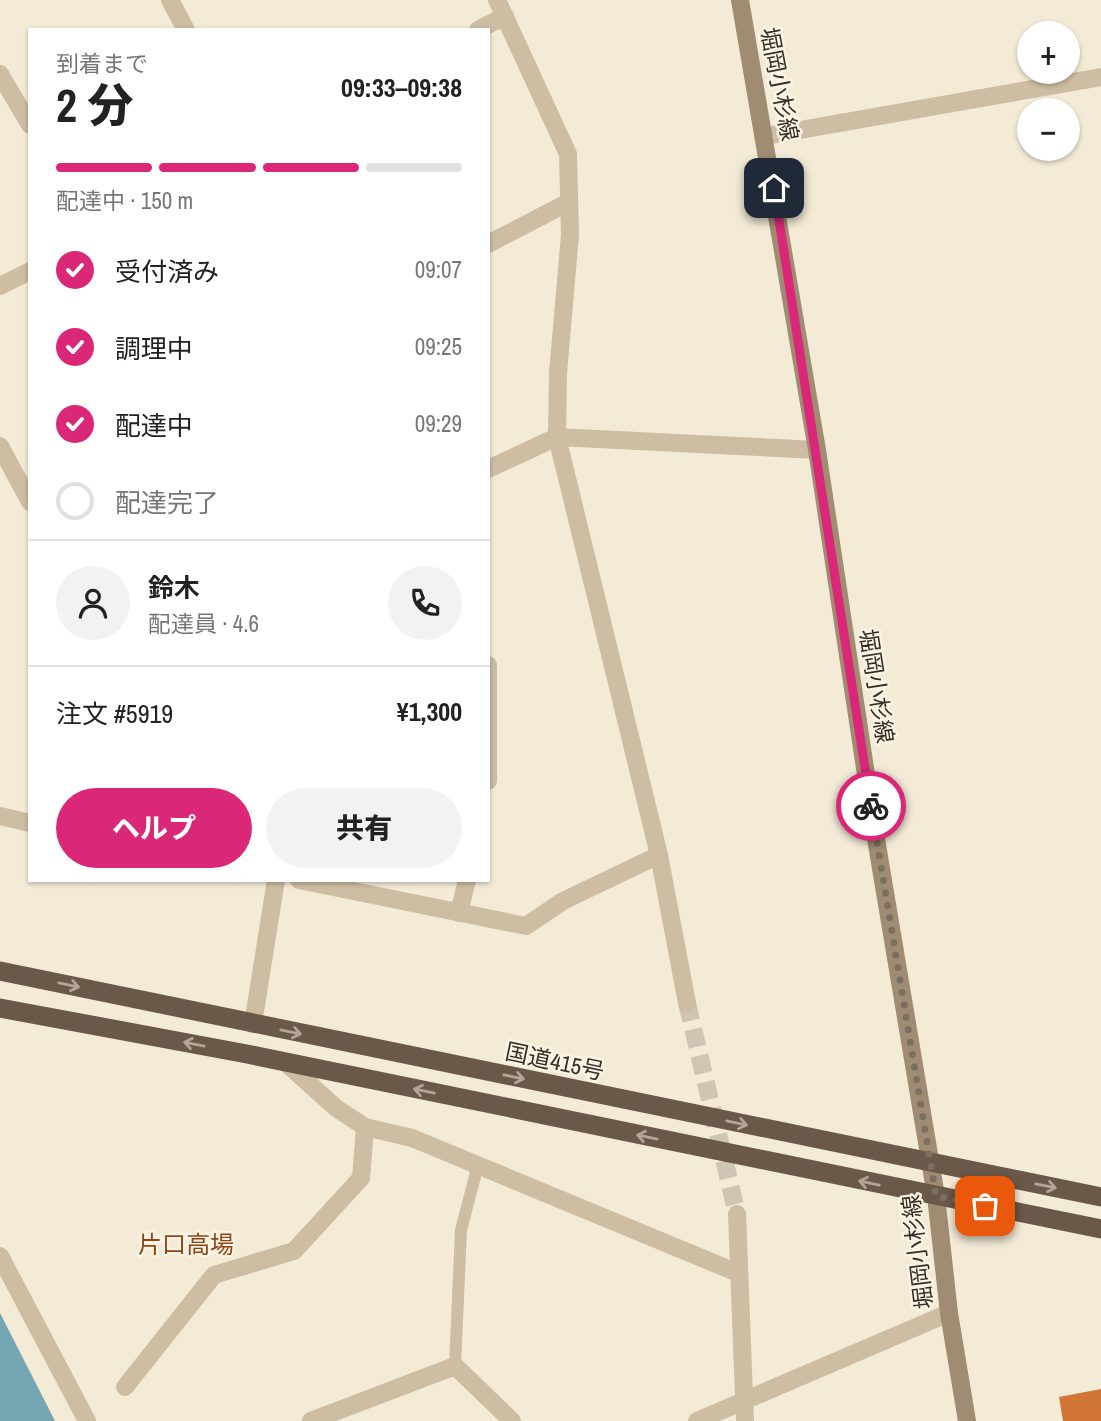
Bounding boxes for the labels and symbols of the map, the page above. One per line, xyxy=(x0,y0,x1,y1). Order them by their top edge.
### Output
street label: 堀岡小杉線 xyxy=(754,25,806,143)
pin xyxy=(744,158,804,218)
street label: 堀岡小杉線 xyxy=(853,627,901,745)
courier xyxy=(836,771,906,841)
one-way arrow xyxy=(57,979,80,993)
one-way arrow xyxy=(279,1025,302,1039)
street label: 国道415号 xyxy=(503,1035,607,1087)
one-way arrow xyxy=(183,1037,206,1050)
one-way arrow xyxy=(502,1071,525,1085)
one-way arrow xyxy=(413,1083,436,1097)
one-way arrow xyxy=(725,1117,748,1131)
one-way arrow xyxy=(636,1129,659,1143)
one-way arrow xyxy=(858,1175,881,1189)
pin xyxy=(955,1176,1015,1236)
one-way arrow xyxy=(1034,1180,1057,1194)
street label: 堀岡小杉線 xyxy=(895,1193,939,1311)
district label: 片口高場 xyxy=(138,1228,234,1260)

